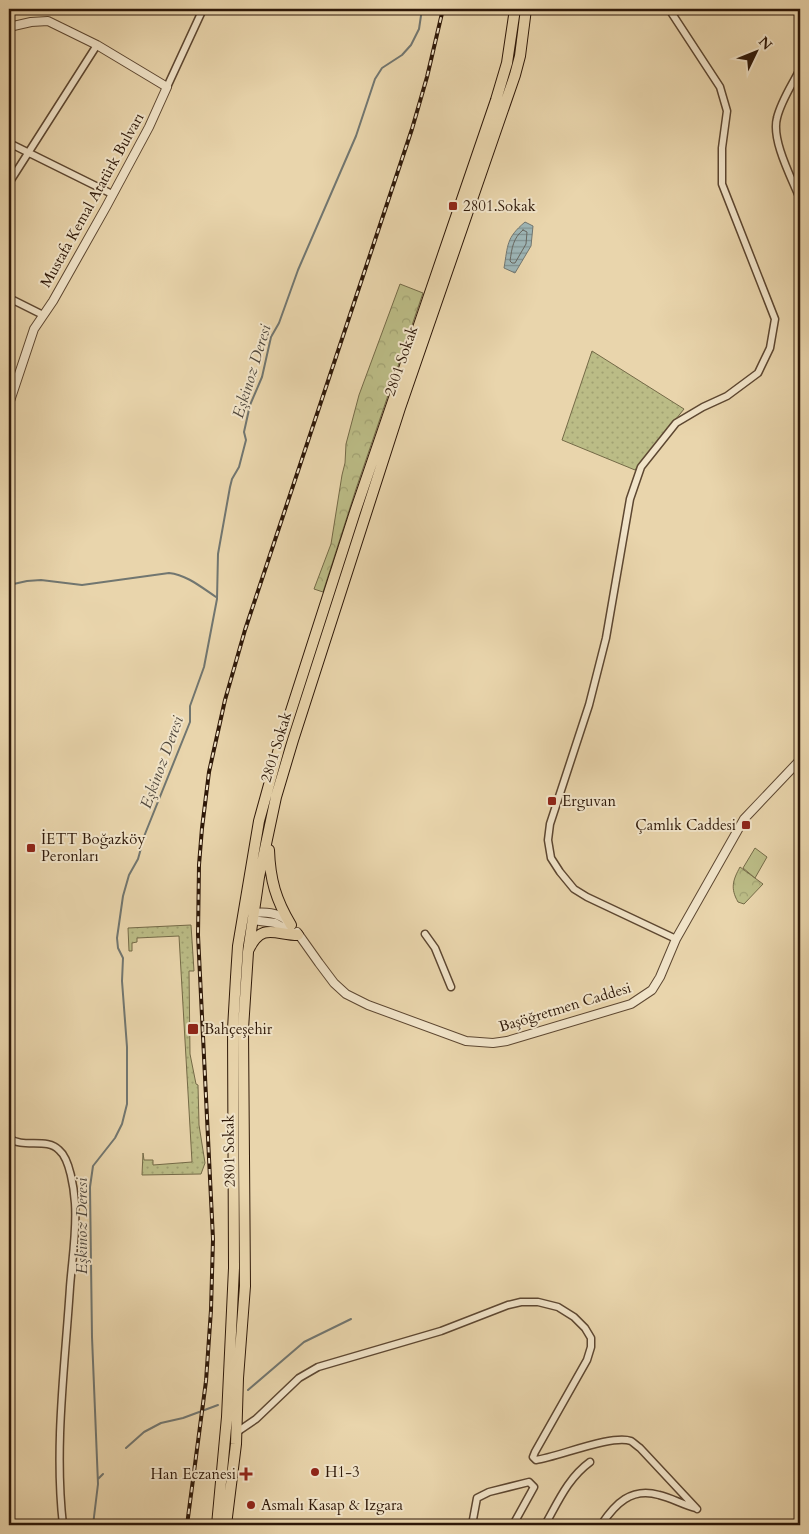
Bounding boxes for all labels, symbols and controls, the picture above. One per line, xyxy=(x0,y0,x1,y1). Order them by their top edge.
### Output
north arrow xyxy=(732,28,782,78)
text: N xyxy=(754,33,776,54)
street label: Mustafa Kemal Atatürk Bulvarı xyxy=(35,109,149,291)
place label: 2801.Sokak xyxy=(463,196,536,216)
marker: 2801.Sokak xyxy=(447,200,459,212)
water label: Eşkinoz Deresi xyxy=(227,321,277,421)
street label: 2801 Sokak xyxy=(380,323,422,399)
street label: 2801 Sokak xyxy=(256,709,296,785)
water label: Eşkinoz Deresi xyxy=(135,713,189,812)
place label: Erguvan xyxy=(562,791,616,811)
marker: Erguvan xyxy=(546,795,558,807)
place label: Çamlık Caddesi xyxy=(635,815,736,835)
marker: Çamlık Caddesi xyxy=(740,819,752,831)
place label: İETT Boğazköy Peronları xyxy=(41,829,145,866)
marker: İETT Boğazköy Peronları xyxy=(25,842,37,854)
street label: Başöğretmen Caddesi xyxy=(496,977,634,1037)
place label: Bahçeşehir xyxy=(204,1019,273,1039)
marker: Bahçeşehir xyxy=(186,1022,200,1036)
street label: 2801 Sokak xyxy=(218,1114,240,1188)
water label: Eşkinoz Deresi xyxy=(71,1177,93,1274)
place label: H1-3 xyxy=(325,1462,360,1482)
place label: Han Eczanesi xyxy=(151,1464,236,1484)
marker: H1-3 xyxy=(309,1466,321,1478)
marker: Han Eczanesi xyxy=(240,1468,252,1480)
place label: Asmalı Kasap & Izgara xyxy=(261,1495,403,1515)
marker: Asmalı Kasap & Izgara xyxy=(245,1499,257,1511)

